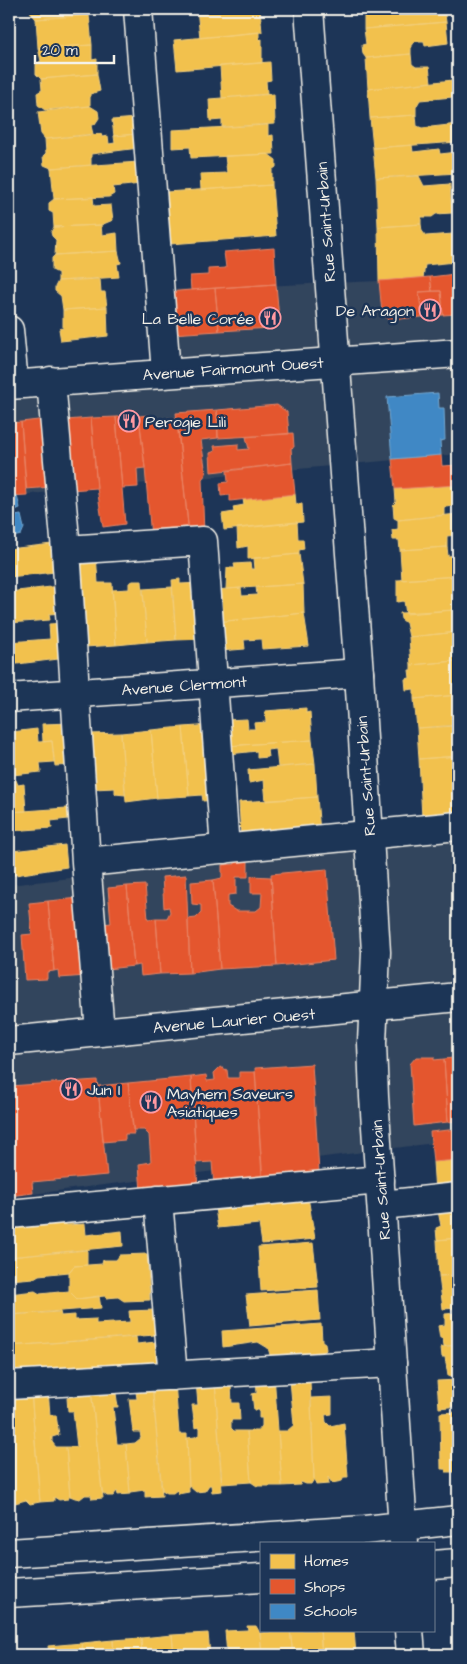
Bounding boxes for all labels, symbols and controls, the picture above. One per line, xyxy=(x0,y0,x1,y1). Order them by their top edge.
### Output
scale bar xyxy=(35,32,114,64)
text: 20 m xyxy=(42,40,78,61)
street label: Rue Saint-Urbain xyxy=(311,161,341,283)
restaurant icon: De Aragon xyxy=(418,298,442,322)
place label: De Aragon xyxy=(336,300,414,323)
restaurant icon: La Belle Corée xyxy=(258,306,282,330)
place label: La Belle Corée xyxy=(142,308,254,330)
street label: Avenue Fairmount Ouest xyxy=(142,352,325,386)
restaurant icon: Perogie Lili xyxy=(117,409,141,433)
place label: Perogie Lili xyxy=(145,411,226,434)
street label: Avenue Clermont xyxy=(121,671,248,701)
street label: Rue Saint-Urbain xyxy=(351,715,381,837)
street label: Avenue Laurier Ouest xyxy=(152,1003,317,1039)
restaurant icon: Jun I xyxy=(59,1077,83,1101)
place label: Jun I xyxy=(87,1079,120,1101)
place label: Mayhem Saveurs Asiatiques xyxy=(167,1083,293,1123)
restaurant icon: Mayhem Saveurs Asiatiques xyxy=(139,1090,163,1114)
street label: Rue Saint-Urbain xyxy=(366,1119,396,1241)
legend xyxy=(260,1542,434,1632)
text: Homes xyxy=(304,1551,349,1572)
text: Shops xyxy=(304,1577,346,1598)
text: Schools xyxy=(304,1601,358,1622)

